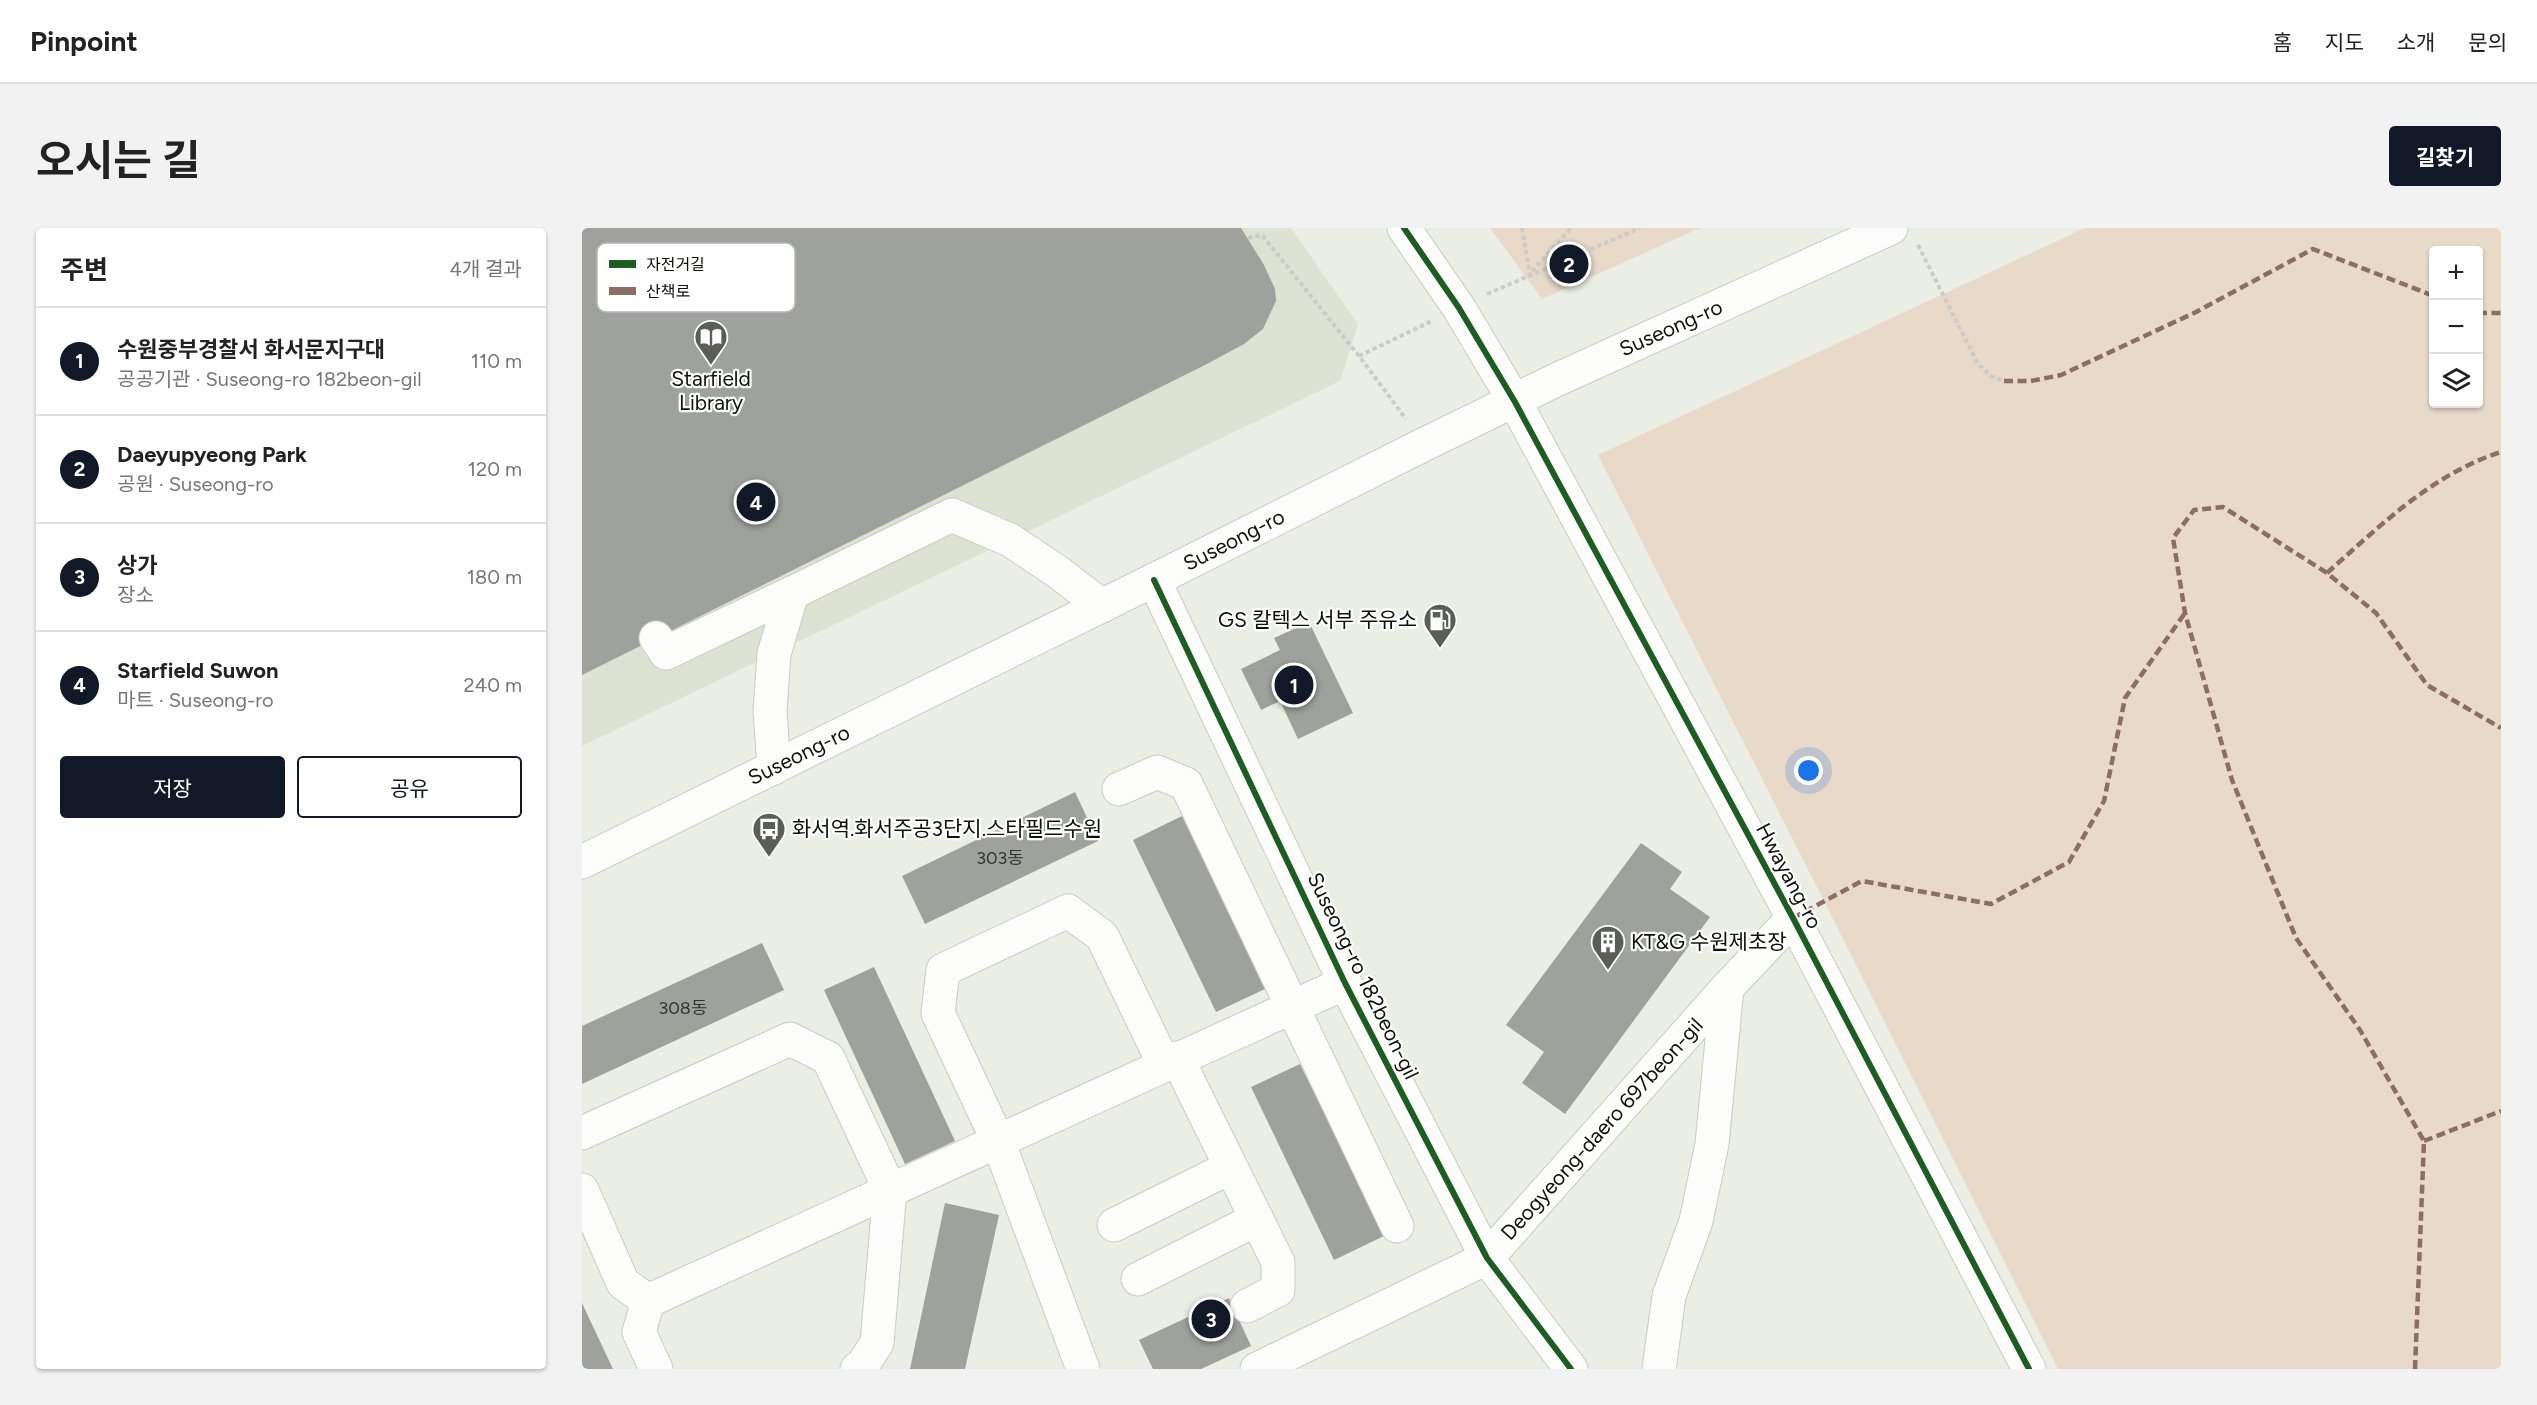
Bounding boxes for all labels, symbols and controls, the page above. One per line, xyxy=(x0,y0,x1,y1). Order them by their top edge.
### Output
text: Pinpoint xyxy=(30,24,138,58)
text: 홈 xyxy=(2273,30,2292,55)
text: 지도 xyxy=(2325,30,2364,55)
text: 소개 xyxy=(2397,30,2435,55)
text: 문의 xyxy=(2468,30,2507,55)
button: 길찾기 xyxy=(2389,126,2501,186)
text: 오시는 길 xyxy=(36,135,201,186)
pin: 2 xyxy=(1550,242,1588,286)
legend xyxy=(597,243,795,312)
map controls xyxy=(2429,246,2483,408)
button: + xyxy=(2429,246,2483,300)
text: 주변 xyxy=(60,254,108,286)
text: 자전거길 xyxy=(646,255,705,274)
text: 4개 결과 xyxy=(449,257,522,281)
text: 산책로 xyxy=(646,282,690,301)
street label: Suseong-ro xyxy=(1615,294,1726,361)
button: − xyxy=(2429,300,2483,354)
library icon: Starfield Library xyxy=(693,319,729,366)
text: 수원중부경찰서 화서문지구대 xyxy=(117,336,385,363)
text: 1 xyxy=(75,349,84,373)
text: 110 m xyxy=(471,349,522,373)
button: layers xyxy=(2429,354,2483,408)
place label: Starfield Library xyxy=(671,366,751,415)
text: 공공기관 · Suseong-ro 182beon-gil xyxy=(117,367,422,391)
text: Daeyupyeong Park xyxy=(117,441,307,468)
text: 2 xyxy=(74,457,85,481)
text: 120 m xyxy=(468,457,522,481)
text: 공원 · Suseong-ro xyxy=(117,472,274,496)
pin: 4 xyxy=(736,480,776,524)
street label: Suseong-ro xyxy=(1179,503,1289,576)
text: 상가 xyxy=(117,552,157,579)
text: 3 xyxy=(74,565,85,589)
text: 180 m xyxy=(467,565,522,589)
text: 장소 xyxy=(117,583,154,607)
fuel station icon: GS 칼텍스 서부 주유소 xyxy=(1422,602,1458,649)
place label: GS 칼텍스 서부 주유소 xyxy=(1218,607,1417,632)
text: Starfield Suwon xyxy=(117,657,279,684)
pin: 1 xyxy=(1274,662,1314,708)
text: 4 xyxy=(73,673,86,697)
text: 240 m xyxy=(464,673,522,697)
text: 마트 · Suseong-ro xyxy=(117,688,274,712)
street label: Suseong-ro xyxy=(744,719,854,790)
button: 저장 xyxy=(60,756,285,818)
button: 공유 xyxy=(297,756,522,818)
your location xyxy=(1794,756,1823,785)
bus stop icon: 화서역.화서주공3단지.스타필드수원 xyxy=(751,811,787,858)
place label: 화서역.화서주공3단지.스타필드수원 xyxy=(792,816,1102,841)
street label: Hwayang-ro xyxy=(1751,819,1828,933)
house number: 303동 xyxy=(976,847,1024,869)
street label: Suseong-ro 182beon-gil xyxy=(1302,868,1424,1083)
building icon: KT&G 수원제초장 xyxy=(1590,924,1626,971)
place label: KT&G 수원제초장 xyxy=(1631,929,1787,954)
house number: 308동 xyxy=(659,997,707,1019)
street label: Deogyeong-daero 697beon-gil xyxy=(1495,1013,1708,1245)
pin: 3 xyxy=(1192,1296,1230,1342)

